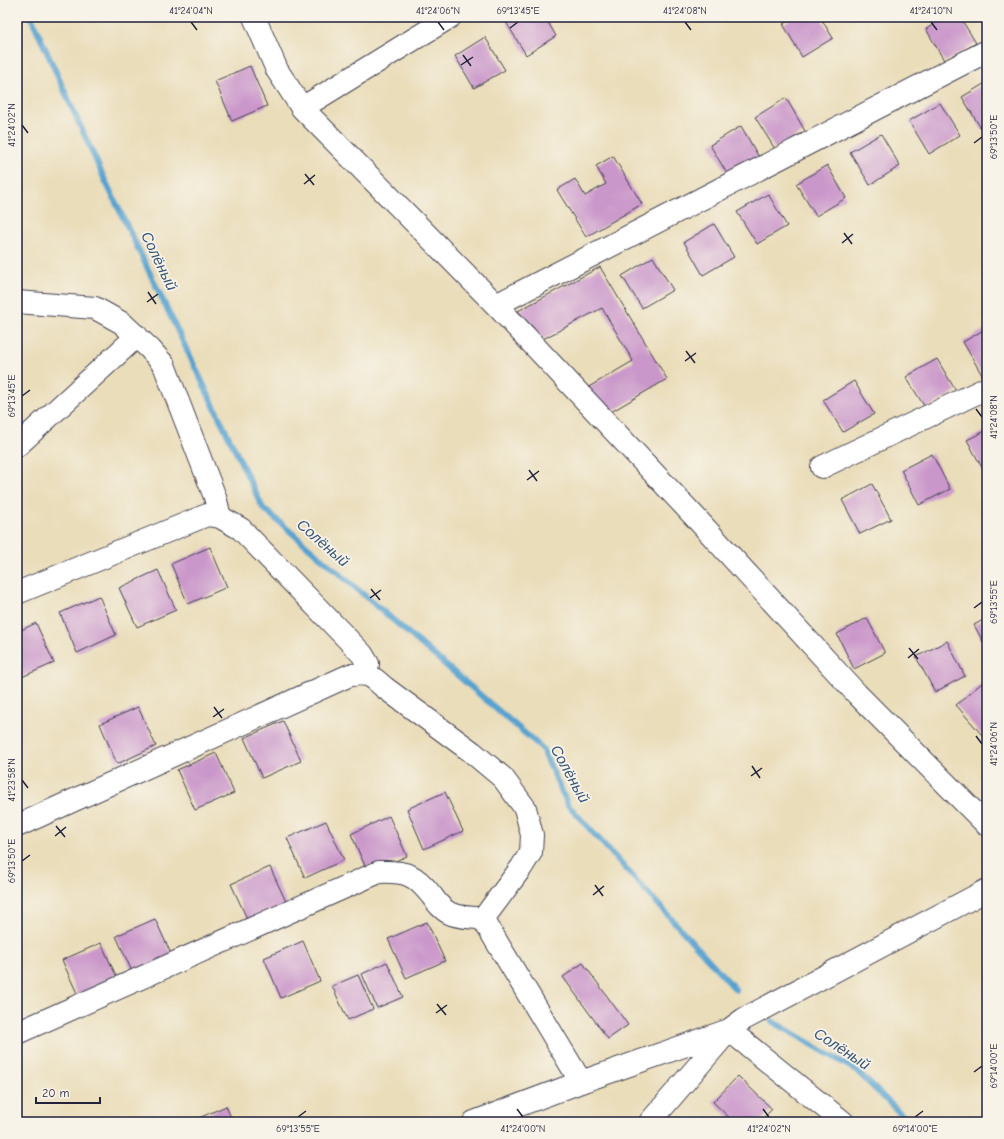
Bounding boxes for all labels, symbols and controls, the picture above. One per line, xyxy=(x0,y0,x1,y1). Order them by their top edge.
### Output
text: 41°24'04"N xyxy=(169,5,213,17)
text: 41°24'06"N xyxy=(416,5,460,17)
text: 69°13'45"E xyxy=(496,5,540,17)
text: 41°24'08"N xyxy=(663,5,707,17)
text: 41°24'10"N xyxy=(910,5,952,17)
text: 41°24'02"N xyxy=(6,103,18,147)
text: 69°13'50"E xyxy=(988,115,1000,159)
water label: Солёный xyxy=(137,229,181,294)
text: 69°13'45"E xyxy=(6,374,18,418)
text: 41°24'08"N xyxy=(988,395,1000,439)
water label: Солёный xyxy=(293,515,353,571)
text: 69°13'55"E xyxy=(988,580,1000,624)
text: 41°24'06"N xyxy=(988,722,1000,766)
water label: Солёный xyxy=(547,742,594,807)
text: 41°23'58"N xyxy=(6,758,18,802)
text: 69°13'50"E xyxy=(6,839,18,883)
water label: Солёный xyxy=(811,1024,874,1074)
text: 69°14'00"E xyxy=(988,1044,1000,1088)
scale bar xyxy=(36,1079,100,1105)
text: 20 m xyxy=(42,1086,70,1100)
text: 69°13'55"E xyxy=(276,1123,320,1135)
text: 41°24'00"N xyxy=(501,1123,545,1135)
text: 41°24'02"N xyxy=(747,1123,791,1135)
text: 69°14'00"E xyxy=(893,1123,937,1135)

